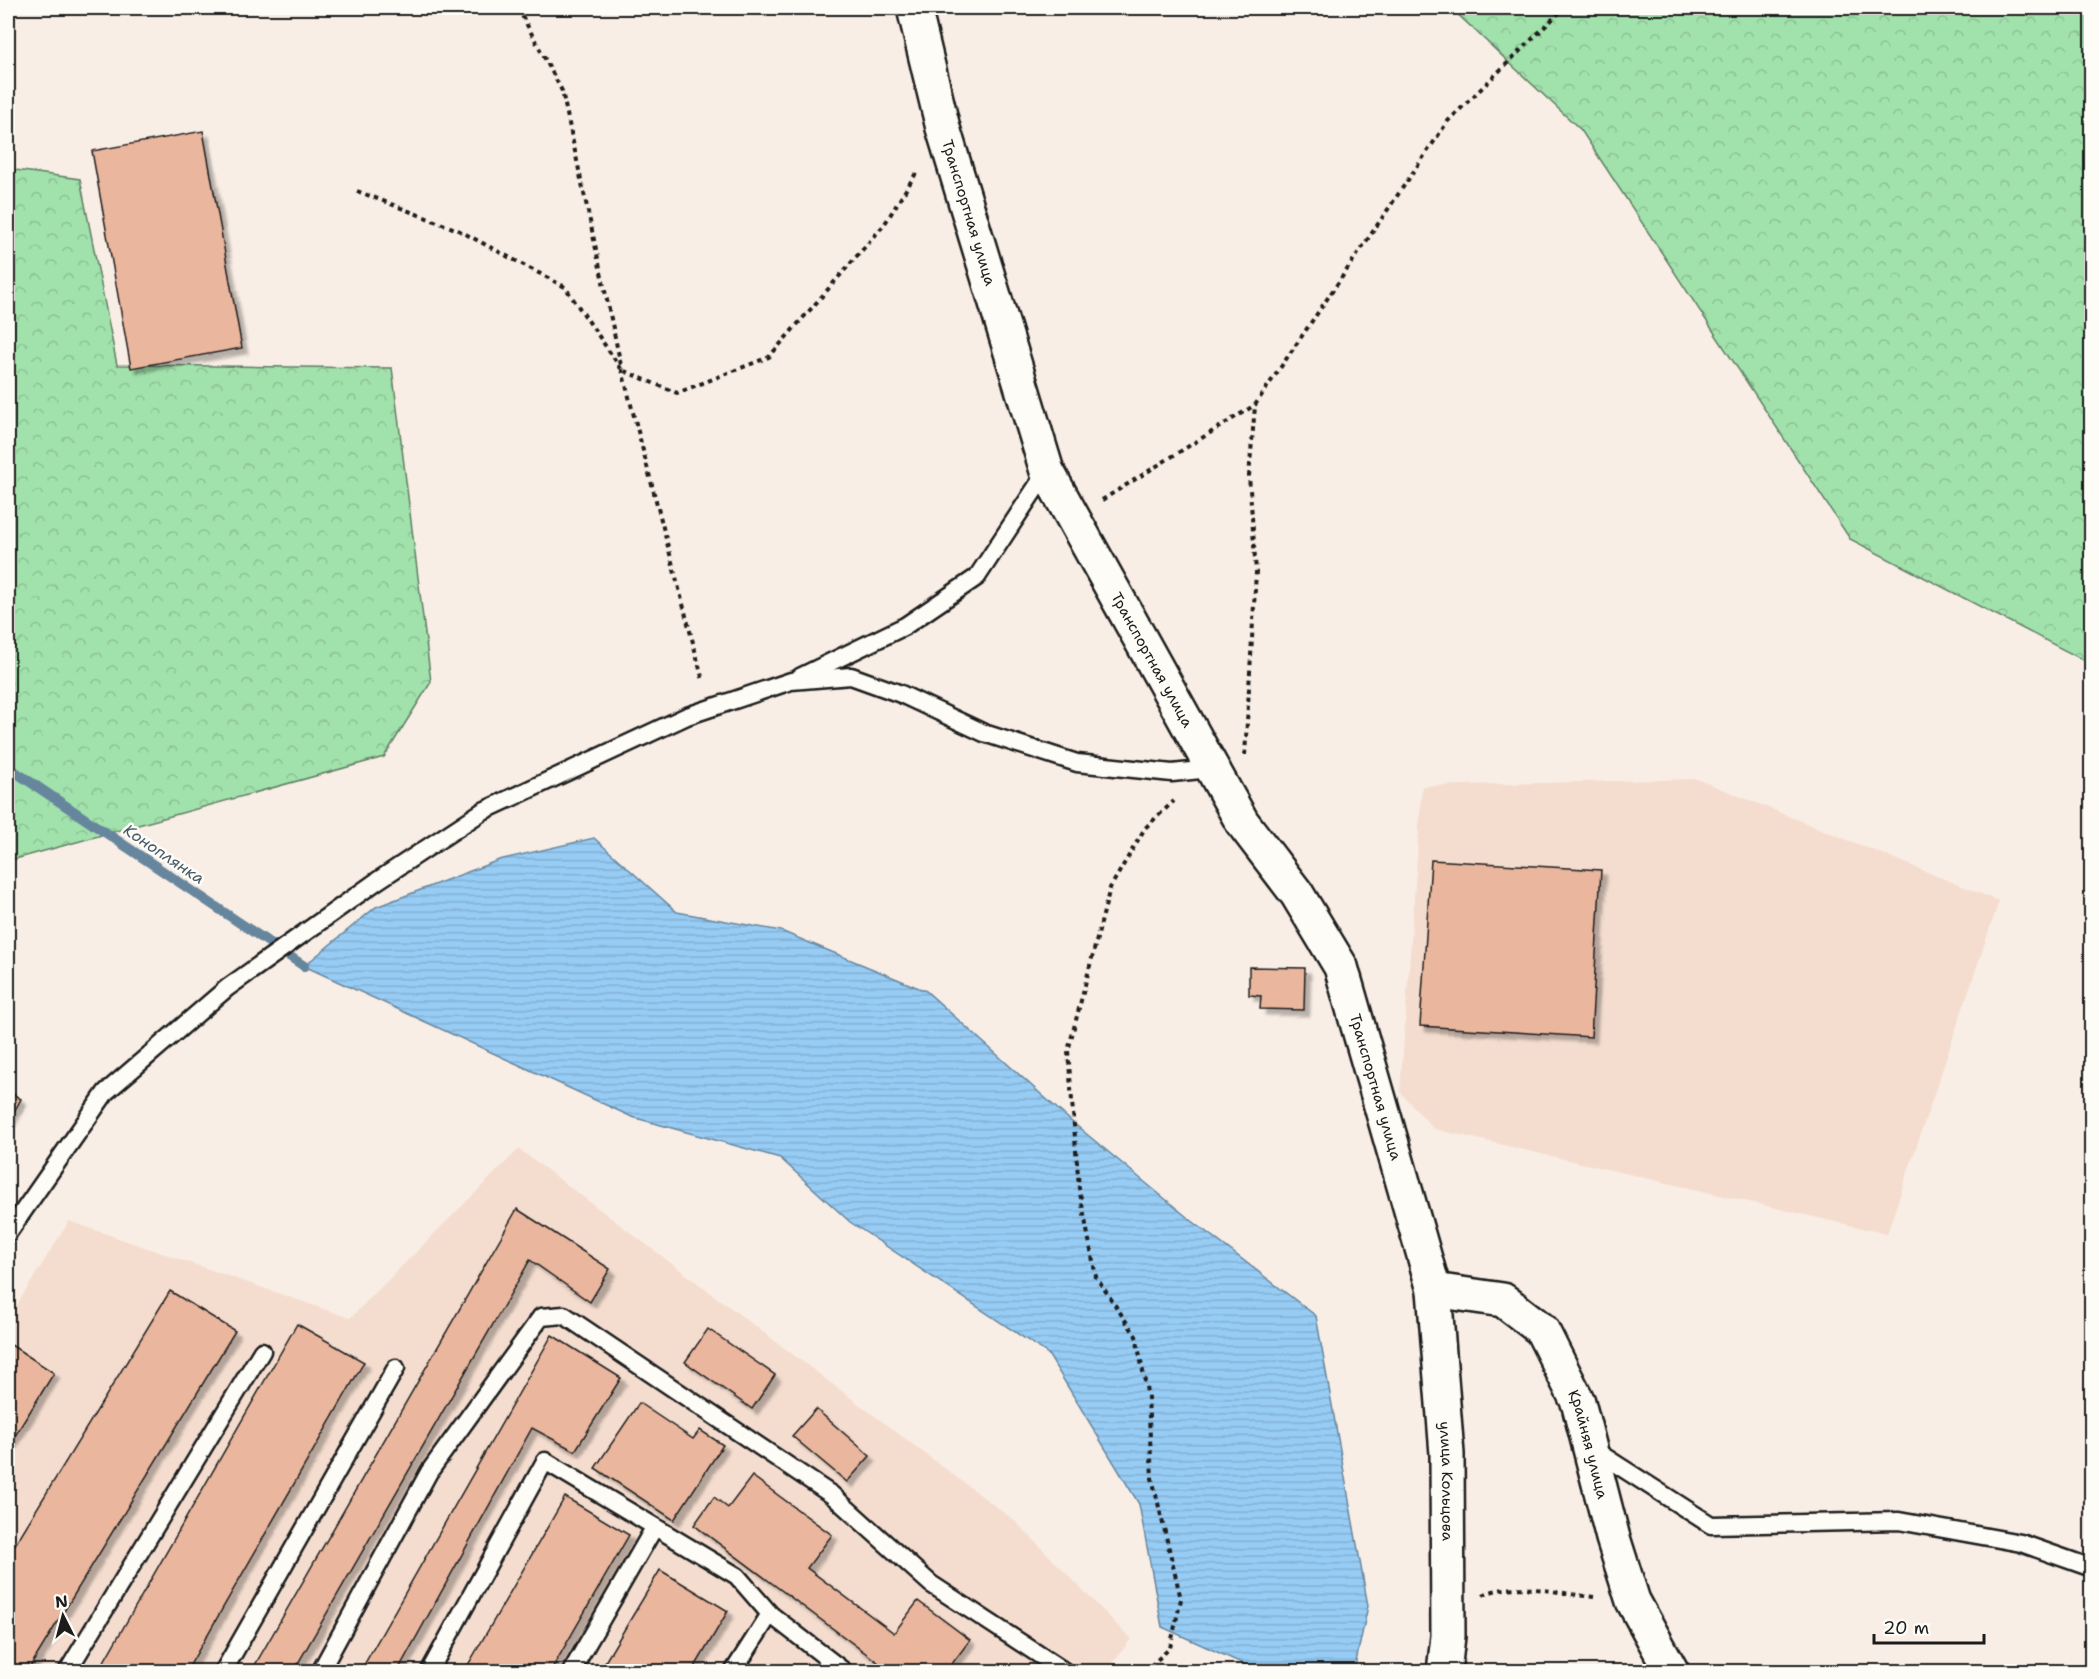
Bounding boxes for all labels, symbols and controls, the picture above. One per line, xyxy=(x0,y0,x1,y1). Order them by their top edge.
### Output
street label: Транспортная улица xyxy=(937,137,1000,289)
street label: Транспортная улица xyxy=(1106,589,1198,732)
water label: Коноплянка xyxy=(119,819,209,889)
street label: Транспортная улица xyxy=(1345,1011,1406,1163)
street label: Крайняя улица xyxy=(1563,1386,1613,1502)
street label: улица Кольцова xyxy=(1434,1420,1457,1542)
north arrow xyxy=(33,1586,93,1646)
text: N xyxy=(54,1590,69,1613)
scale bar xyxy=(1874,1607,1984,1645)
text: 20 m xyxy=(1883,1616,1929,1640)

